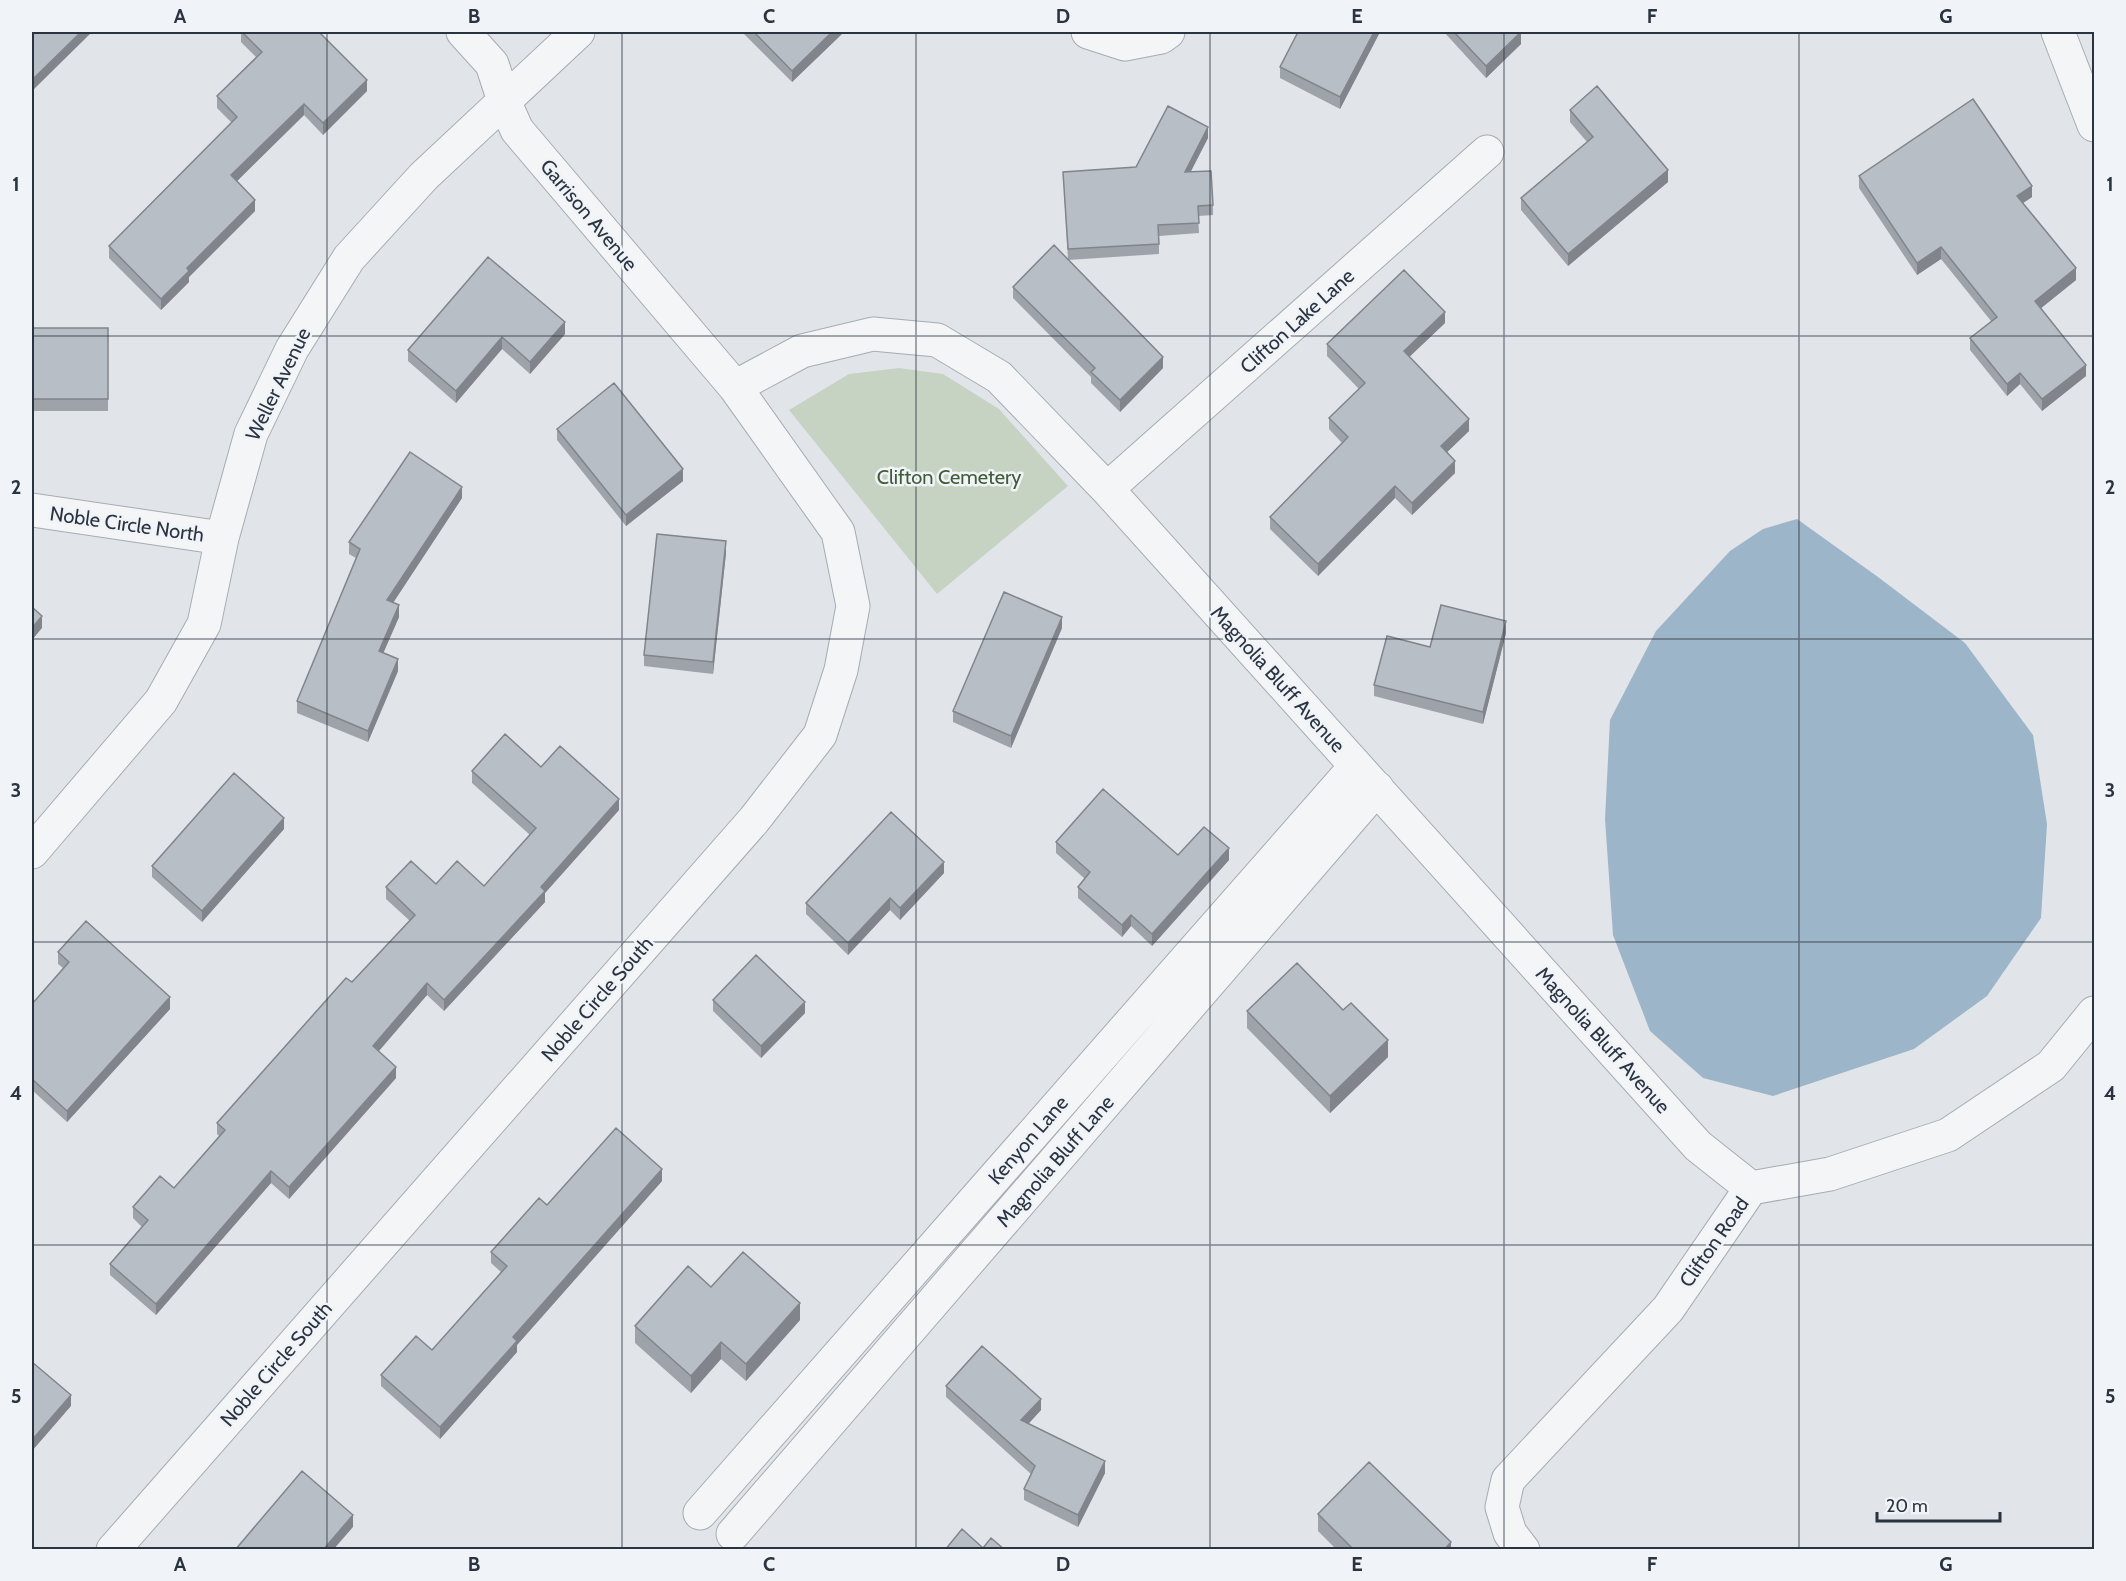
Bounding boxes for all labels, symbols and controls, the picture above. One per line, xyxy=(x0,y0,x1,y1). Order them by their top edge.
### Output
text: A xyxy=(174,4,187,28)
text: B xyxy=(468,4,480,28)
text: C xyxy=(763,4,775,28)
text: D xyxy=(1056,4,1070,28)
text: E xyxy=(1351,4,1363,28)
text: F xyxy=(1647,4,1658,28)
text: G xyxy=(1939,4,1953,28)
street label: Garrison Avenue xyxy=(535,154,643,276)
text: 1 xyxy=(12,172,20,196)
text: 1 xyxy=(2106,172,2114,196)
street label: Clifton Lake Lane xyxy=(1235,264,1359,378)
street label: Weller Avenue xyxy=(240,324,316,444)
park label: Clifton Cemetery xyxy=(877,465,1021,489)
text: 2 xyxy=(11,475,21,499)
text: 2 xyxy=(2105,475,2115,499)
street label: Noble Circle North xyxy=(48,501,206,547)
street label: Magnolia Bluff Avenue xyxy=(1206,601,1350,757)
text: 3 xyxy=(11,778,21,802)
text: 3 xyxy=(2105,778,2115,802)
street label: Noble Circle South xyxy=(536,932,658,1066)
street label: Magnolia Bluff Avenue xyxy=(1531,962,1675,1118)
text: 4 xyxy=(10,1081,22,1105)
text: 4 xyxy=(2104,1081,2116,1105)
street label: Magnolia Bluff Lane xyxy=(991,1090,1119,1232)
street label: Kenyon Lane xyxy=(983,1091,1073,1189)
street label: Clifton Road xyxy=(1674,1192,1754,1292)
street label: Noble Circle South xyxy=(215,1297,337,1431)
text: 5 xyxy=(11,1384,21,1408)
text: 5 xyxy=(2105,1384,2115,1408)
scale bar xyxy=(1877,1485,2000,1523)
text: 20 m xyxy=(1886,1495,1928,1517)
text: A xyxy=(174,1552,187,1576)
text: B xyxy=(468,1552,480,1576)
text: C xyxy=(763,1552,775,1576)
text: D xyxy=(1056,1552,1070,1576)
text: E xyxy=(1351,1552,1363,1576)
text: F xyxy=(1647,1552,1658,1576)
text: G xyxy=(1939,1552,1953,1576)

